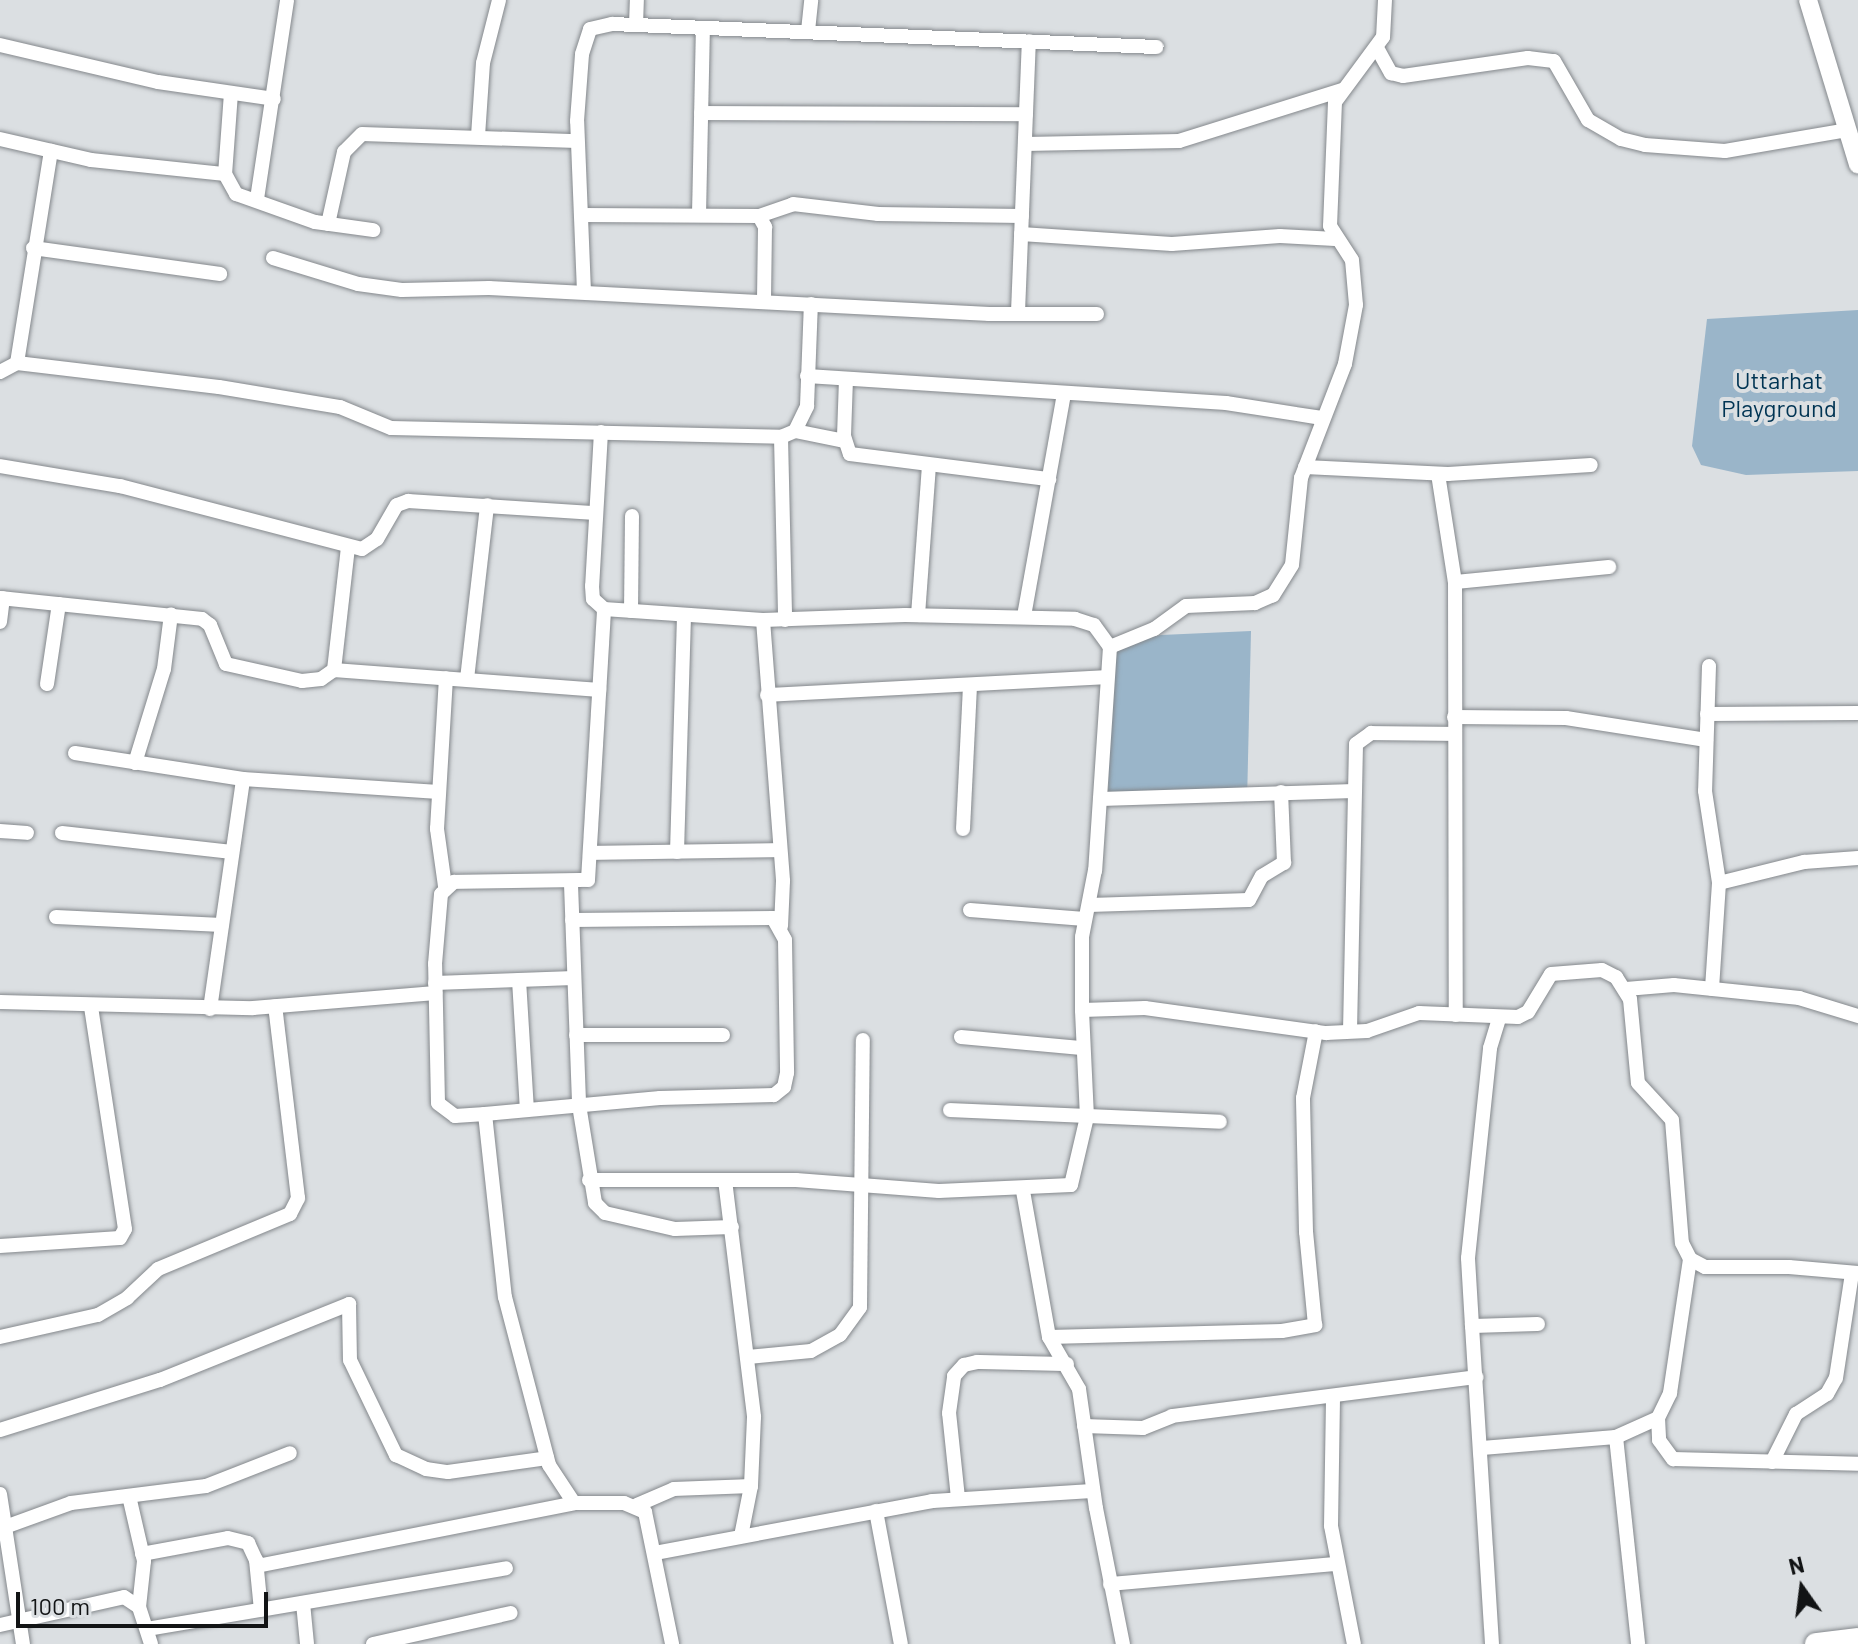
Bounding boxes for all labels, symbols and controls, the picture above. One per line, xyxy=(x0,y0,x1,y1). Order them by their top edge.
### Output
park label: Uttarhat Playground xyxy=(1721,366,1837,422)
north arrow xyxy=(1762,1548,1842,1628)
text: N xyxy=(1786,1550,1806,1579)
scale bar xyxy=(20,1576,272,1626)
text: 100 m xyxy=(30,1591,90,1620)

